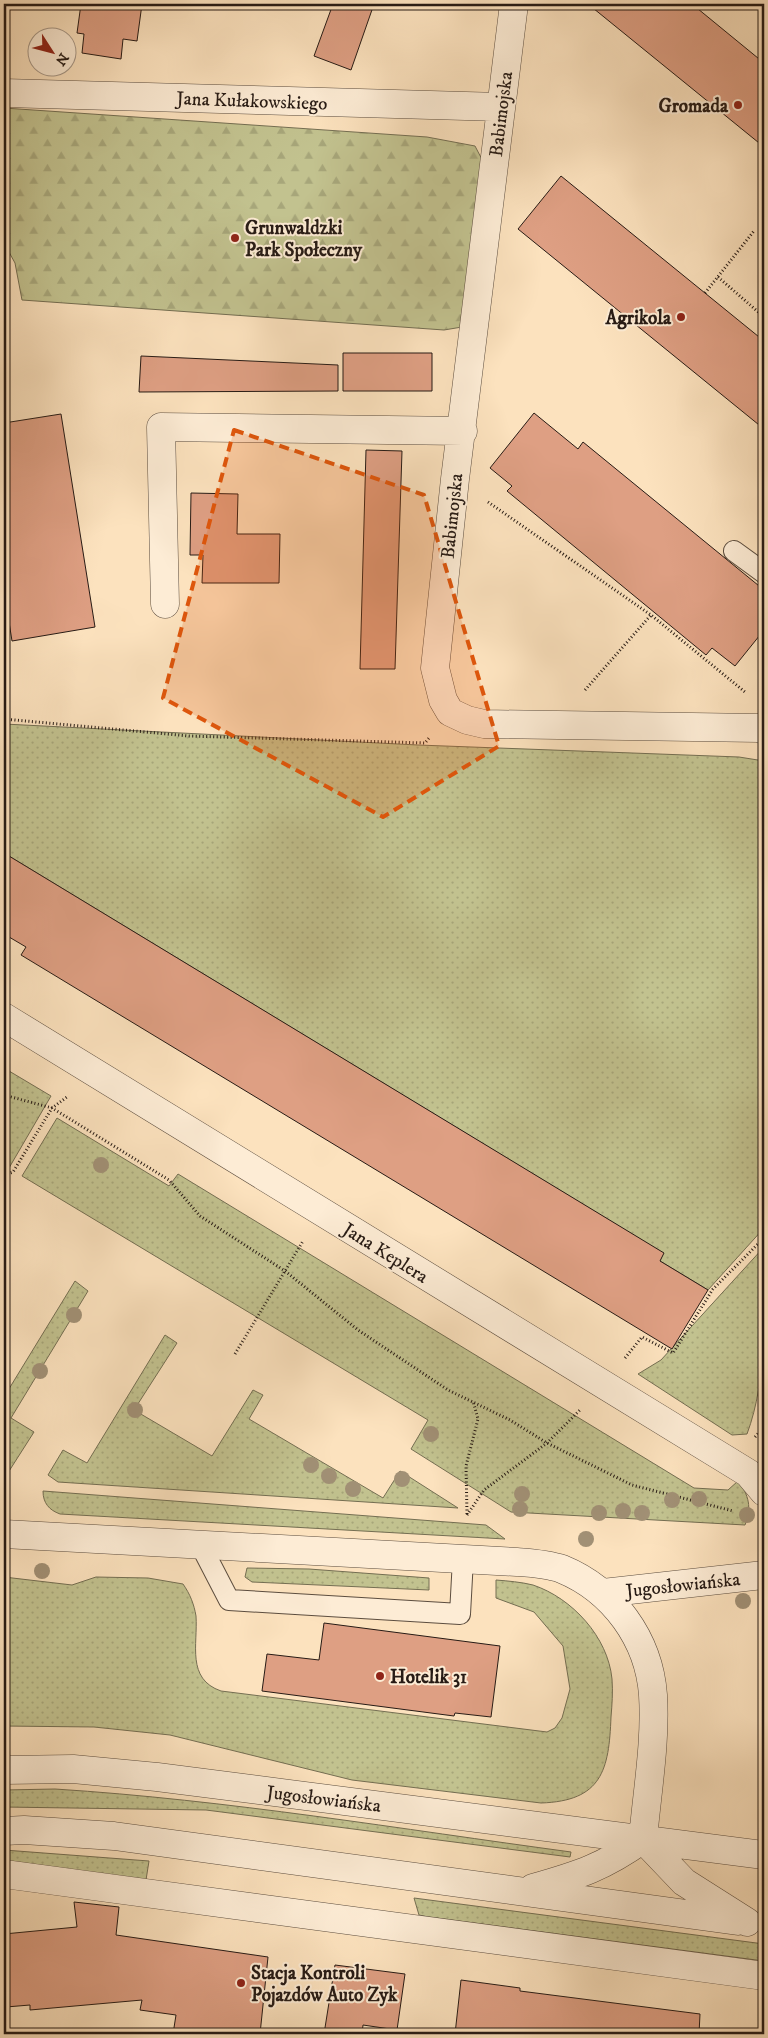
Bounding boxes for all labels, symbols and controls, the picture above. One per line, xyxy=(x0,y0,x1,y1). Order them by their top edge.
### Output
north arrow xyxy=(28,28,78,78)
text: N xyxy=(51,49,72,69)
street label: Babimojska xyxy=(485,70,518,158)
street label: Jana Kułakowskiego xyxy=(174,87,328,116)
place label: Gromada xyxy=(659,95,729,118)
marker: Gromada xyxy=(732,99,744,111)
place label: Grunwaldzki Park Społeczny xyxy=(245,217,363,262)
marker: Grunwaldzki Park Społeczny xyxy=(229,232,241,244)
place label: Agrikola xyxy=(605,307,672,330)
marker: Agrikola xyxy=(675,311,687,323)
street label: Babimojska xyxy=(437,472,468,560)
street label: Jana Keplera xyxy=(337,1217,432,1289)
street label: Jugosłowiańska xyxy=(623,1568,742,1603)
place label: Hotelik 31 xyxy=(390,1666,467,1689)
marker: Hotelik 31 xyxy=(374,1670,386,1682)
street label: Jugosłowiańska xyxy=(263,1781,382,1818)
place label: Stacja Kontroli Pojazdów Auto Zyk xyxy=(251,1962,398,2008)
marker: Stacja Kontroli Pojazdów Auto Zyk xyxy=(235,1977,247,1989)

